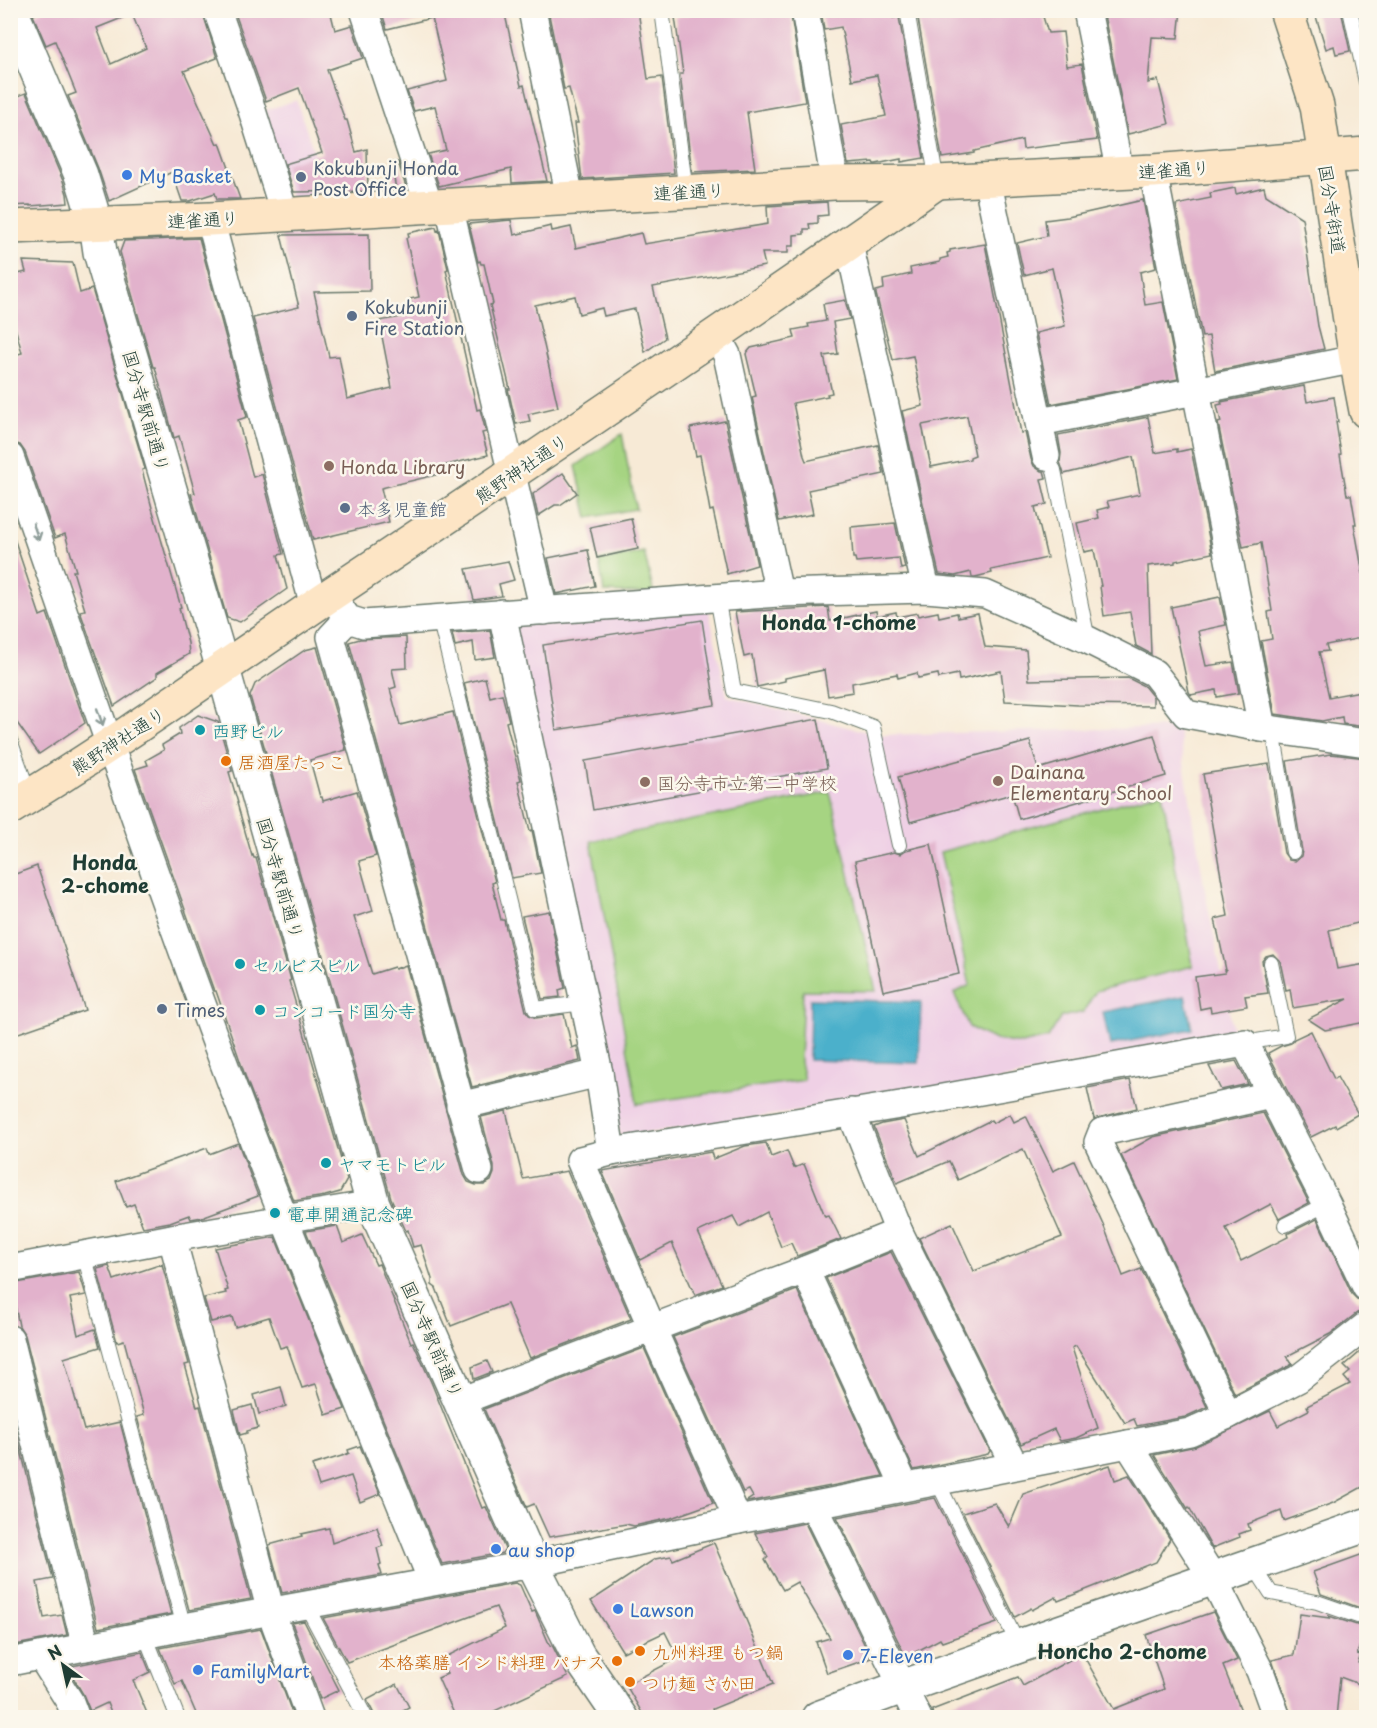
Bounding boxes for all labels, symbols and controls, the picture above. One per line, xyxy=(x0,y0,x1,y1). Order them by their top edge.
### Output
street label: 連雀通り xyxy=(1137,153,1211,185)
place label: Kokubunji Honda Post Office xyxy=(313,154,459,202)
place label: My Basket xyxy=(139,162,231,189)
street label: 国分寺街道 xyxy=(1313,162,1353,256)
marker: My Basket xyxy=(120,168,134,182)
marker: Kokubunji Honda Post Office xyxy=(294,170,308,184)
street label: 連雀通り xyxy=(652,176,726,206)
street label: 連雀通り xyxy=(166,204,240,234)
place label: Kokubunji Fire Station xyxy=(364,293,465,341)
marker: Kokubunji Fire Station xyxy=(345,309,359,323)
street label: 国分寺駅前通り xyxy=(117,347,177,475)
street label: 熊野神社通り xyxy=(469,427,573,509)
place label: Honda Library xyxy=(341,453,465,480)
marker: Honda Library xyxy=(322,459,336,473)
place label: 本多児童館 xyxy=(357,495,447,522)
marker: 本多児童館 xyxy=(338,501,352,515)
one-way arrow xyxy=(32,522,43,541)
district label: Honda 1-chome xyxy=(762,607,917,637)
street label: 熊野神社通り xyxy=(65,699,171,781)
one-way arrow xyxy=(96,707,107,726)
place label: 西野ビル xyxy=(212,717,284,744)
marker: 西野ビル xyxy=(193,723,207,737)
place label: 居酒屋たっこ xyxy=(238,748,346,775)
marker: 居酒屋たっこ xyxy=(219,754,233,768)
place label: Dainana Elementary School xyxy=(1010,758,1172,806)
place label: 国分寺市立第二中学校 xyxy=(657,769,837,796)
marker: Dainana Elementary School xyxy=(991,774,1005,788)
marker: 国分寺市立第二中学校 xyxy=(638,775,652,789)
street label: 国分寺駅前通り xyxy=(251,814,311,942)
district label: Honda 2-chome xyxy=(61,847,149,900)
place label: セルビスビル xyxy=(252,951,360,978)
marker: セルビスビル xyxy=(233,957,247,971)
place label: Times xyxy=(174,996,225,1023)
place label: コンコード国分寺 xyxy=(272,997,416,1024)
marker: Times xyxy=(155,1002,169,1016)
marker: コンコード国分寺 xyxy=(253,1003,267,1017)
place label: ヤマモトビル xyxy=(338,1150,446,1177)
marker: ヤマモトビル xyxy=(319,1156,333,1170)
place label: 電車開通記念碑 xyxy=(287,1200,413,1227)
marker: 電車開通記念碑 xyxy=(268,1206,282,1220)
street label: 国分寺駅前通り xyxy=(395,1276,471,1402)
place label: au shop xyxy=(508,1536,575,1563)
marker: au shop xyxy=(489,1542,503,1556)
place label: Lawson xyxy=(630,1596,694,1623)
marker: Lawson xyxy=(611,1602,625,1616)
north arrow xyxy=(33,1635,93,1695)
district label: Honcho 2-chome xyxy=(1037,1636,1207,1666)
text: N xyxy=(42,1638,66,1665)
place label: 九州料理 もつ鍋 xyxy=(652,1638,784,1665)
place label: 7-Eleven xyxy=(860,1642,934,1669)
marker: 九州料理 もつ鍋 xyxy=(633,1644,647,1658)
place label: 本格薬膳 インド料理 パナス xyxy=(378,1648,605,1675)
marker: 7-Eleven xyxy=(841,1648,855,1662)
marker: 本格薬膳 インド料理 パナス xyxy=(610,1654,624,1668)
place label: FamilyMart xyxy=(210,1657,310,1684)
marker: FamilyMart xyxy=(191,1663,205,1677)
place label: つけ麺 さか田 xyxy=(642,1669,756,1696)
marker: つけ麺 さか田 xyxy=(623,1675,637,1689)

